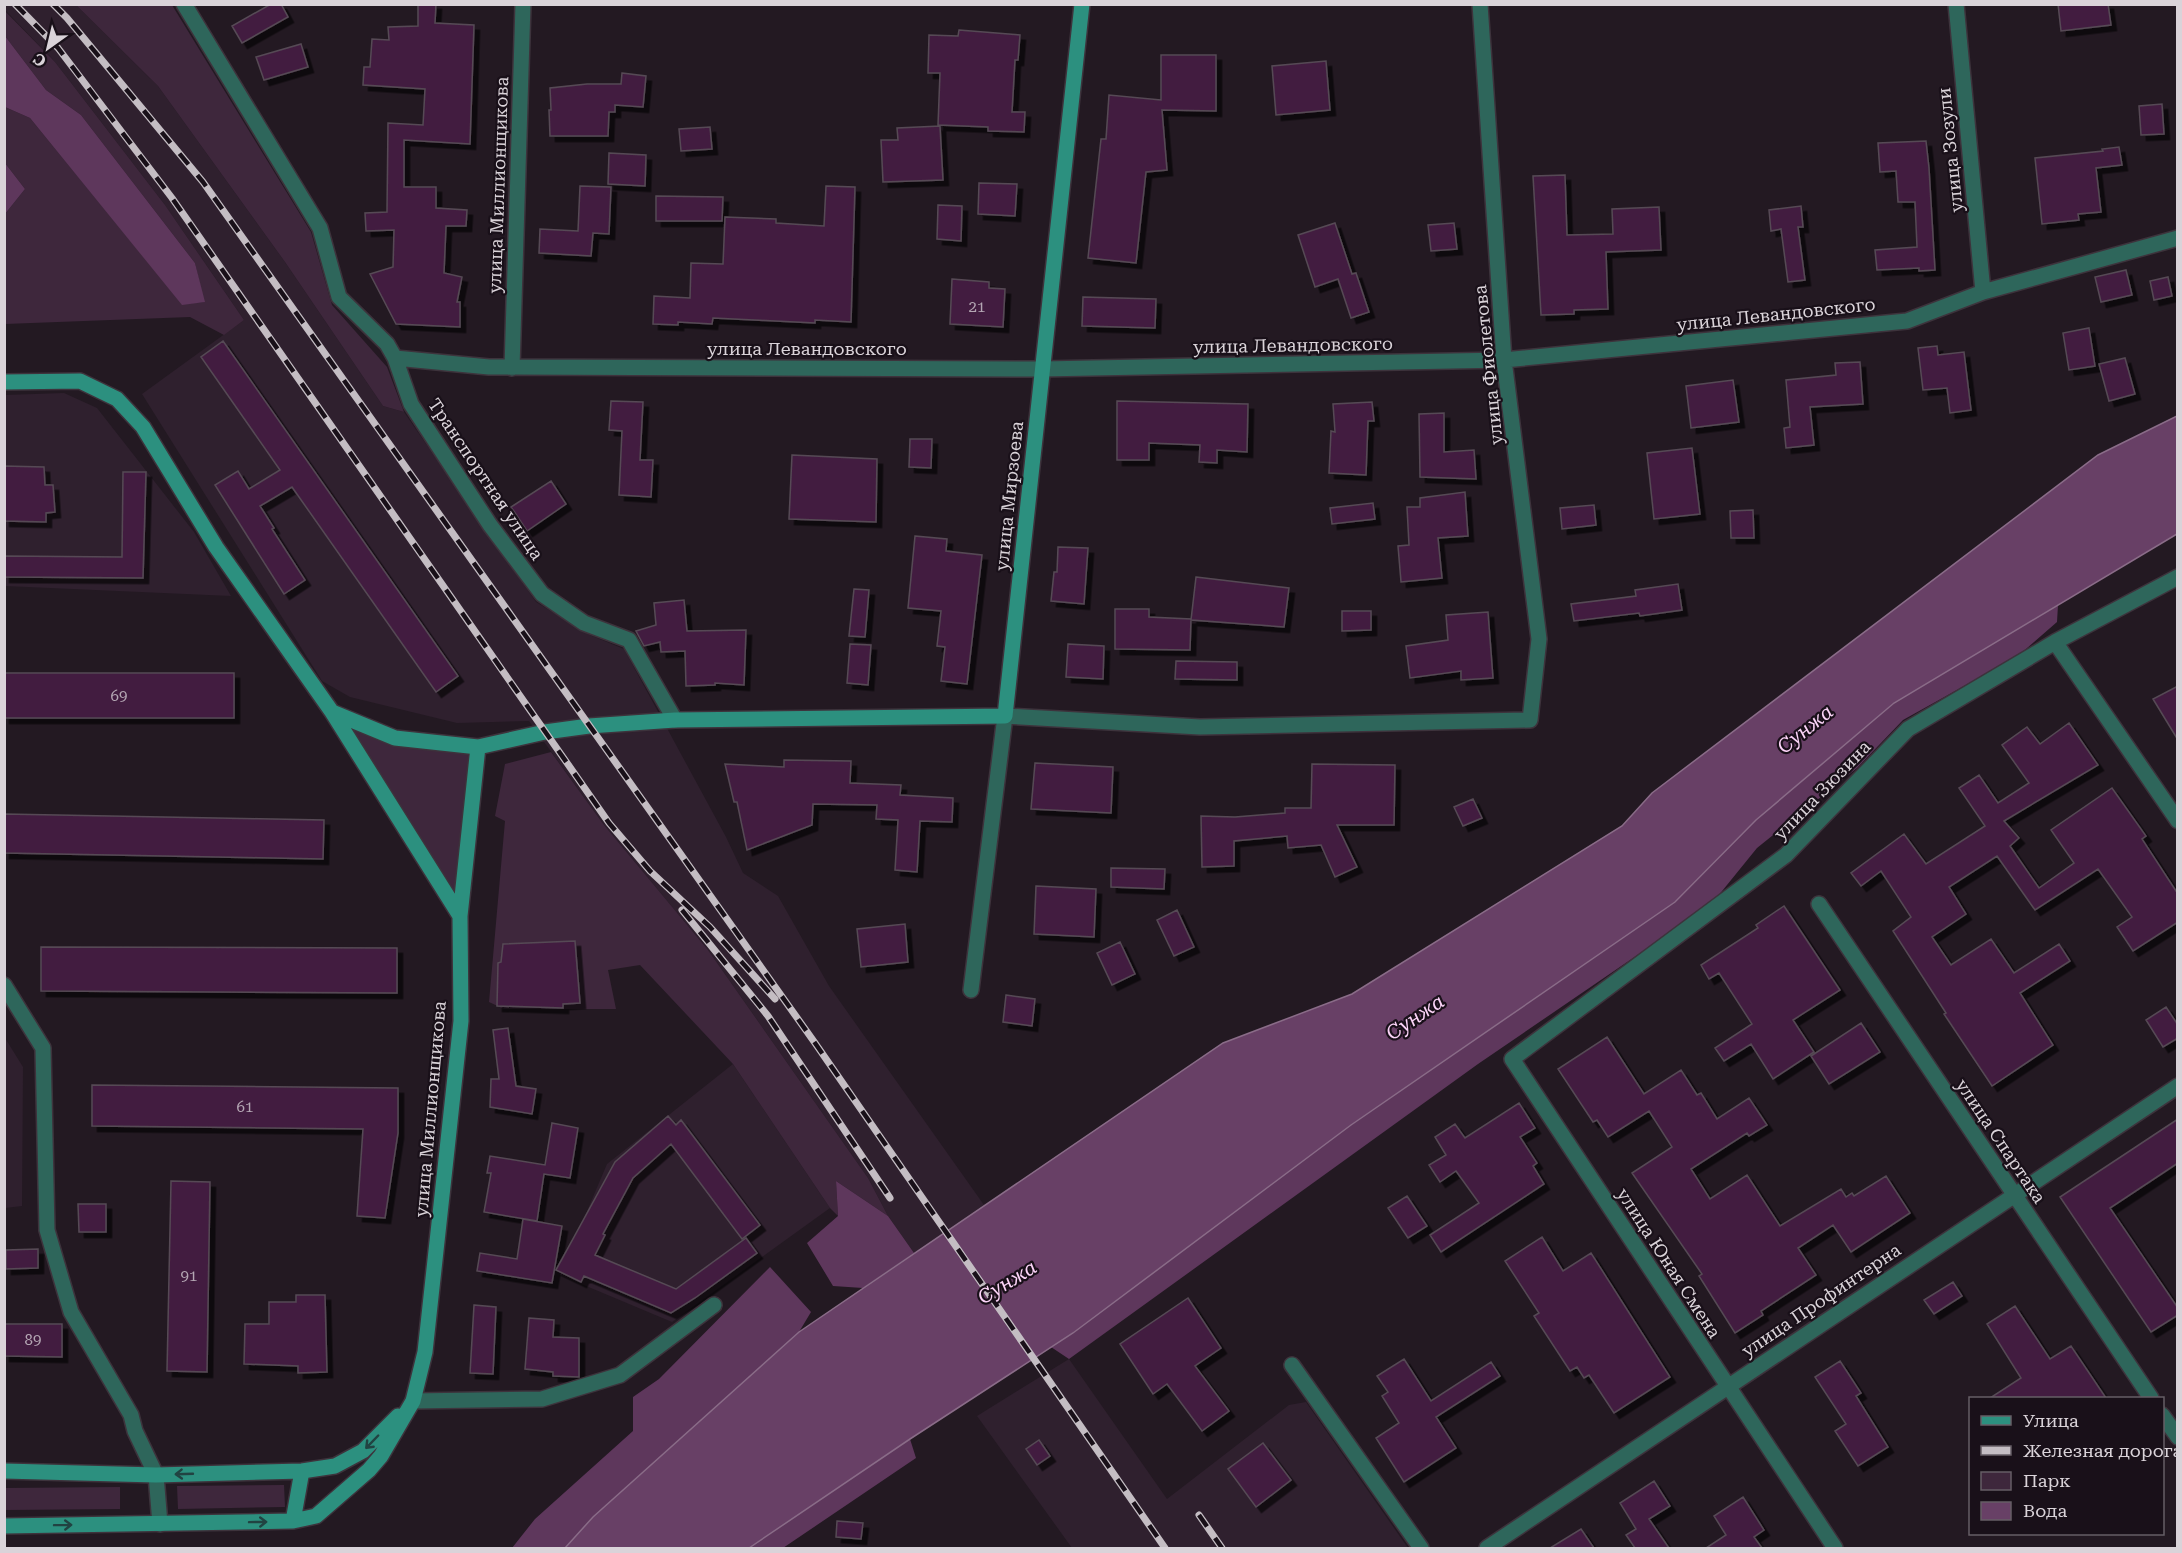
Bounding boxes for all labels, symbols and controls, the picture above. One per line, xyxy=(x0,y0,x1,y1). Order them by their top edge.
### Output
north arrow xyxy=(18,18,78,78)
text: С xyxy=(30,49,50,71)
street label: улица Миллионщикова xyxy=(484,76,512,294)
street label: улица Зозули xyxy=(1933,87,1967,213)
street label: улица Фиолетова xyxy=(1469,284,1507,446)
street label: улица Левандовского xyxy=(1676,293,1876,335)
house number: 21 xyxy=(969,298,985,316)
street label: улица Левандовского xyxy=(1193,333,1393,357)
street label: улица Левандовского xyxy=(707,338,907,359)
street label: Транспортная улица xyxy=(424,394,548,564)
street label: улица Мирзоева xyxy=(991,420,1027,572)
house number: 69 xyxy=(111,687,127,705)
water label: Сунжа xyxy=(1772,699,1838,759)
street label: улица Зюзина xyxy=(1769,736,1875,844)
water label: Сунжа xyxy=(1381,989,1449,1045)
street label: улица Миллионщикова xyxy=(410,1000,450,1218)
street label: улица Спартака xyxy=(1952,1075,2051,1207)
house number: 61 xyxy=(237,1098,253,1116)
street label: улица Юная Смена xyxy=(1613,1184,1725,1342)
street label: улица Профинтерна xyxy=(1737,1239,1905,1361)
water label: Сунжа xyxy=(973,1255,1041,1309)
house number: 91 xyxy=(181,1267,197,1285)
house number: 89 xyxy=(25,1331,41,1349)
legend xyxy=(1969,1397,2164,1535)
text: Улица xyxy=(2023,1410,2079,1431)
one-way arrow xyxy=(364,1435,379,1450)
text: Железная дорога xyxy=(2023,1440,2182,1461)
one-way arrow xyxy=(175,1468,195,1479)
text: Парк xyxy=(2023,1470,2071,1491)
text: Вода xyxy=(2023,1500,2067,1521)
one-way arrow xyxy=(247,1516,267,1528)
one-way arrow xyxy=(52,1519,72,1531)

